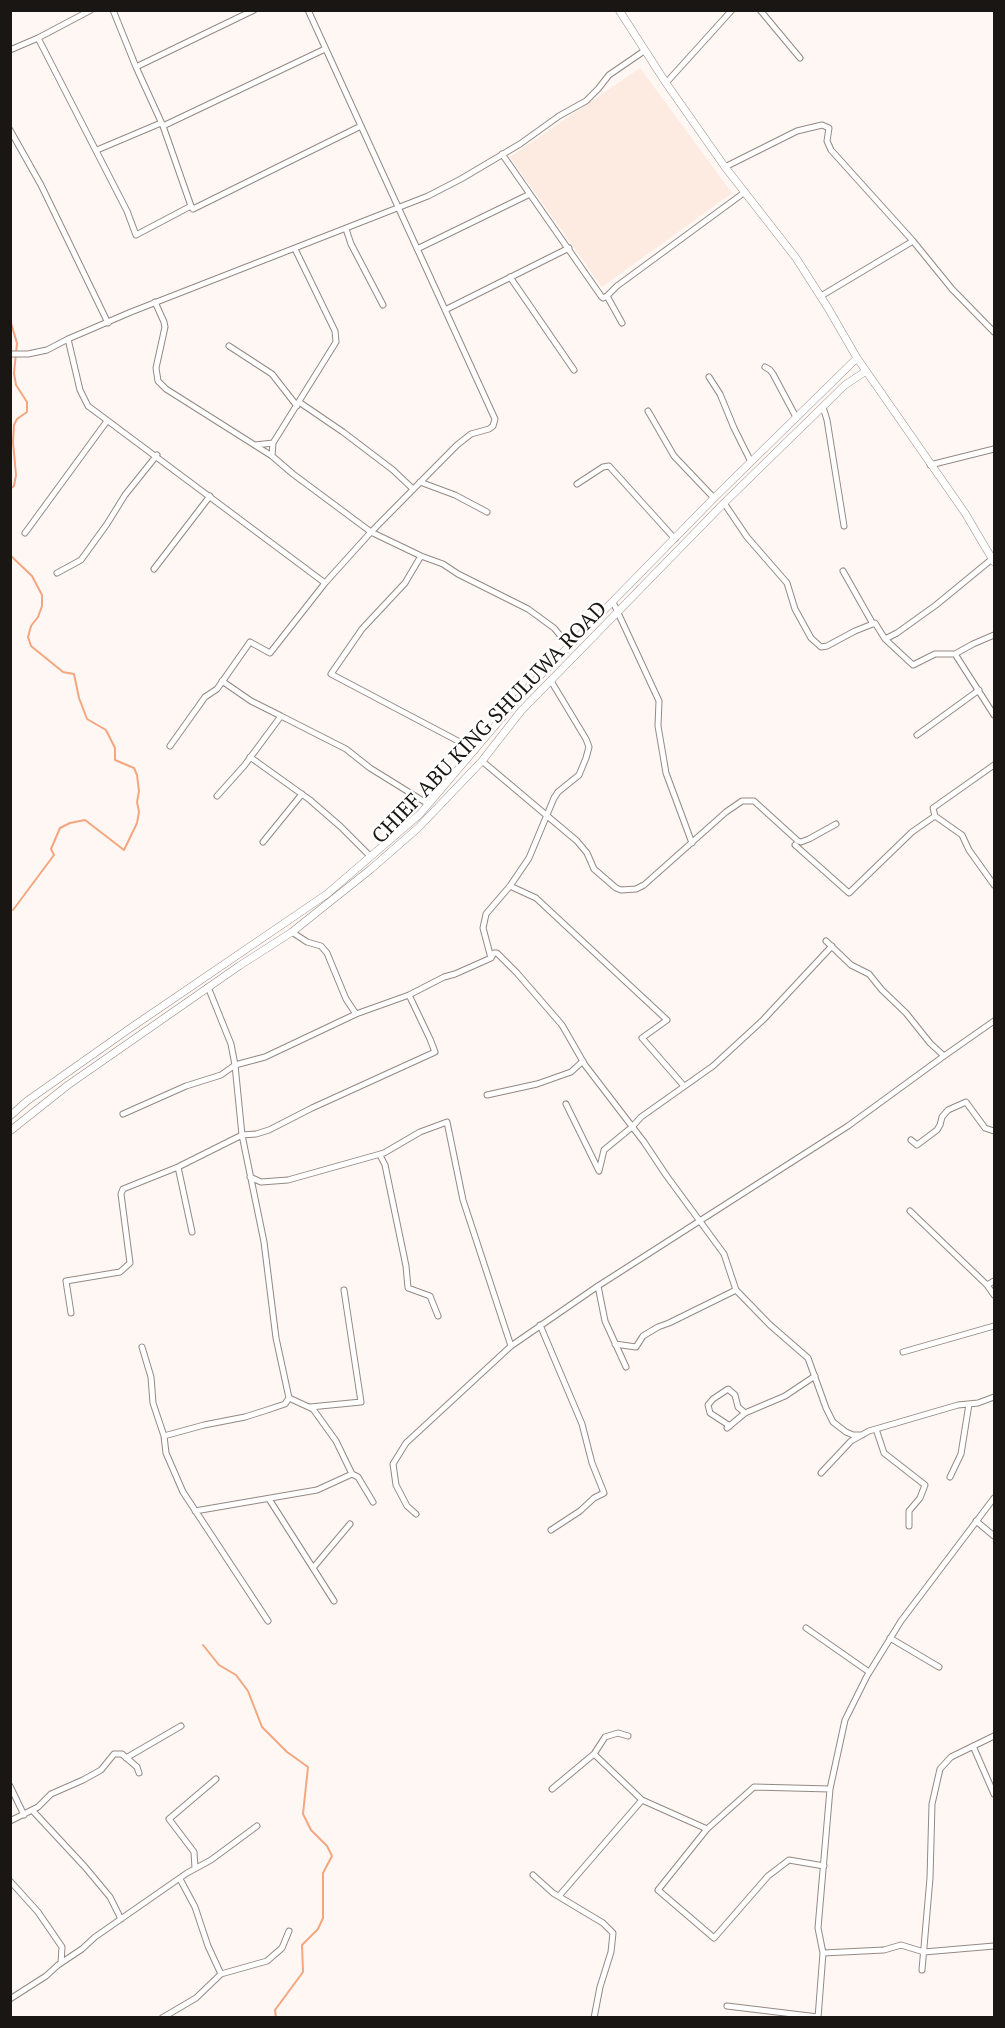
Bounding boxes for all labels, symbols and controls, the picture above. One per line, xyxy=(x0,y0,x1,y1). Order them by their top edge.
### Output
street label: CHIEF ABU KING SHULUWA ROAD xyxy=(367,597,613,849)

